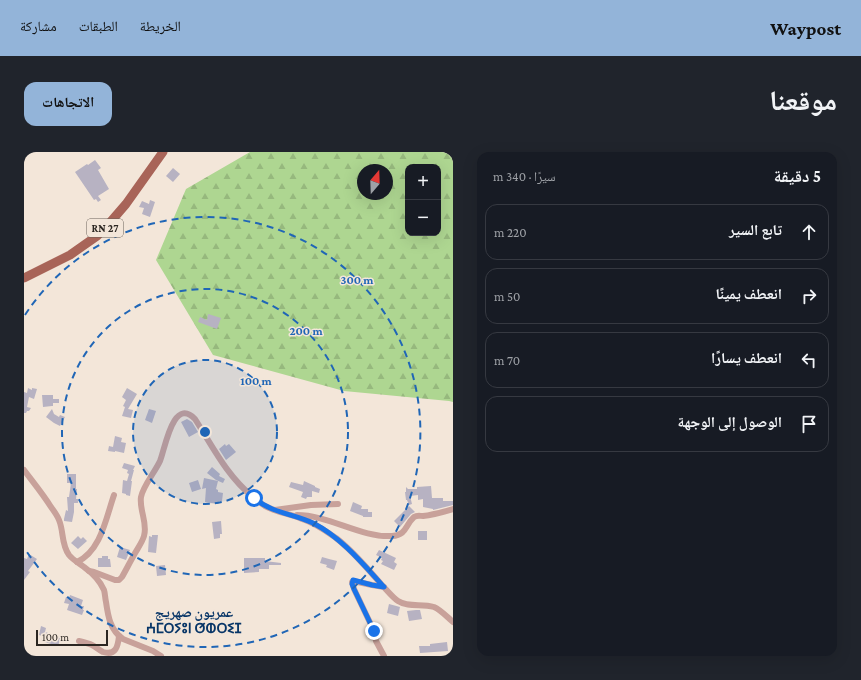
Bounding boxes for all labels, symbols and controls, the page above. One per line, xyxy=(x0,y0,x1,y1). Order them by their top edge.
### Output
text: مشاركة xyxy=(20,18,57,34)
text: الطبقات xyxy=(79,18,118,34)
text: الخريطة xyxy=(140,18,181,34)
text: Waypost xyxy=(770,18,841,39)
button: الاتجاهات xyxy=(24,82,112,126)
text: موقعنا xyxy=(769,85,837,116)
north arrow xyxy=(357,164,393,200)
map controls xyxy=(405,164,441,236)
button: + xyxy=(405,164,441,200)
text: 5 دقيقة xyxy=(774,167,821,186)
text: سيرًا · 340 m xyxy=(493,169,556,184)
button: − xyxy=(405,200,441,236)
road number: RN 27 xyxy=(87,219,123,237)
icon: ahead xyxy=(798,221,820,243)
text: تابع السير xyxy=(729,222,782,238)
text: 220 m xyxy=(494,225,527,240)
text: 300 m xyxy=(341,273,374,287)
icon: right xyxy=(798,285,820,307)
text: انعطف يمينًا xyxy=(715,286,782,302)
text: 50 m xyxy=(494,289,520,304)
text: 200 m xyxy=(289,324,323,338)
icon: left xyxy=(798,349,820,371)
text: انعطف يسارًا xyxy=(711,350,782,366)
text: 70 m xyxy=(494,353,520,368)
text: 100 m xyxy=(240,374,273,388)
icon: arrive xyxy=(798,413,820,435)
text: الوصول إلى الوجهة xyxy=(678,414,782,430)
centre of rings xyxy=(198,425,212,439)
route start xyxy=(245,489,263,507)
district label: عمريون صهريج ⵄⵎⵔⵢⵓⵏ ⵚⵀⵔⵉⵊ xyxy=(146,604,242,636)
route end xyxy=(365,622,383,640)
scale bar xyxy=(36,628,108,647)
text: 100 m xyxy=(42,631,69,643)

